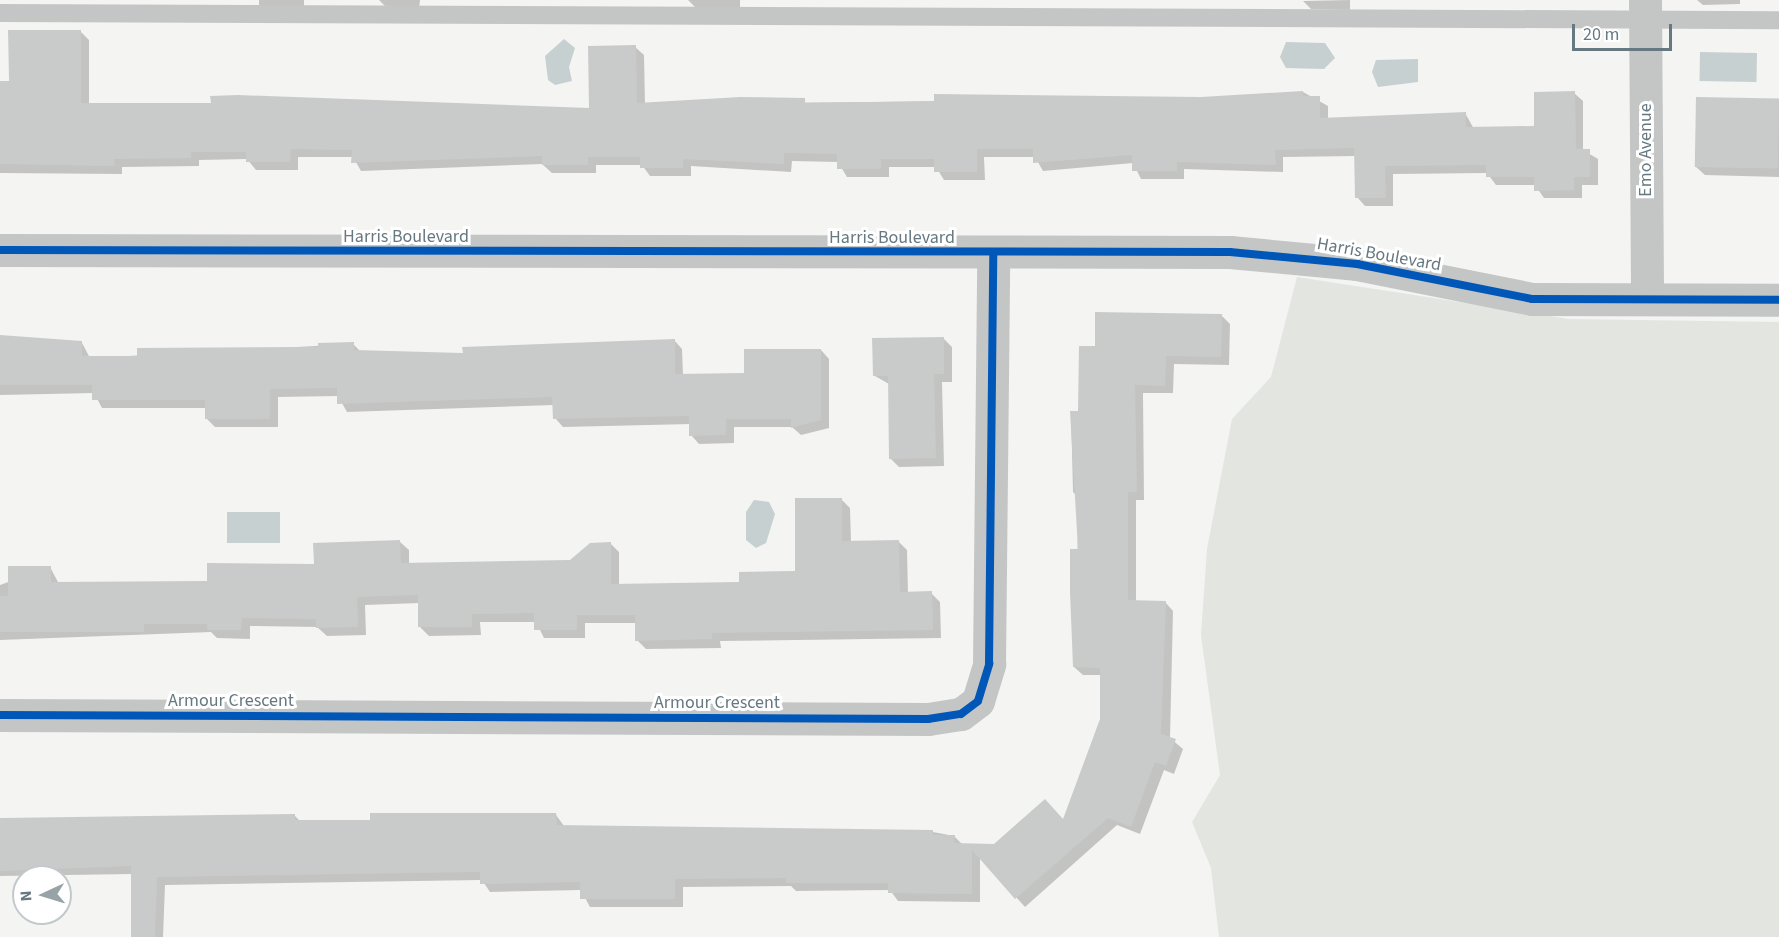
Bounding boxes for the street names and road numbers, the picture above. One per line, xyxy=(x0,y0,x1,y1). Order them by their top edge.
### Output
street label: Emo Avenue xyxy=(1635,103,1657,197)
street label: Harris Boulevard xyxy=(343,226,469,248)
street label: Harris Boulevard xyxy=(829,227,955,249)
street label: Harris Boulevard xyxy=(1315,233,1443,277)
street label: Armour Crescent xyxy=(168,690,294,712)
street label: Armour Crescent xyxy=(654,692,780,714)

